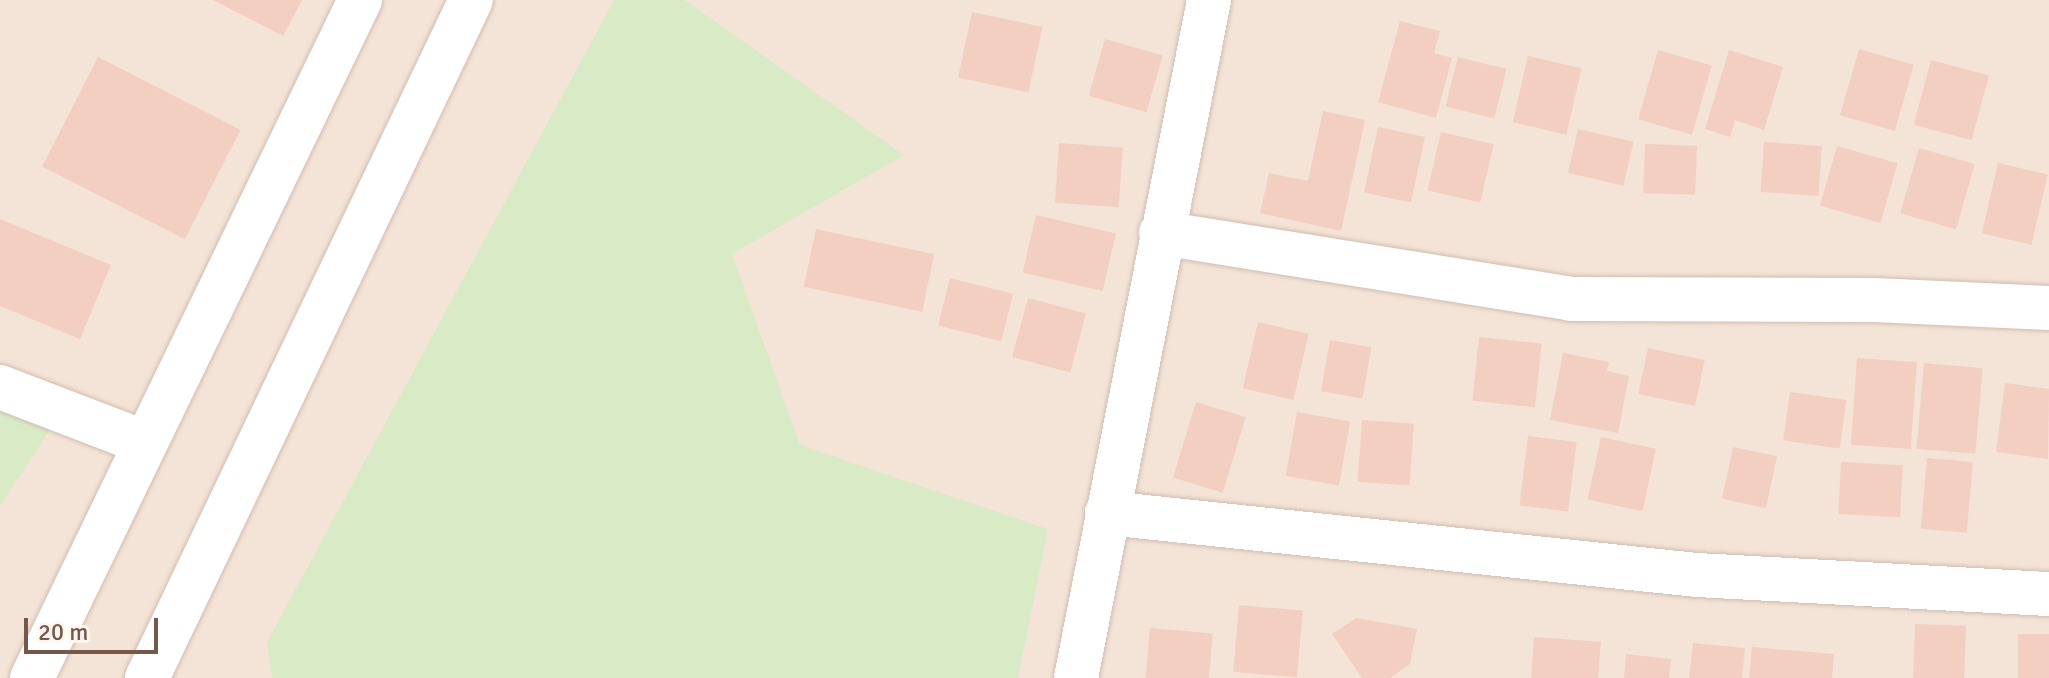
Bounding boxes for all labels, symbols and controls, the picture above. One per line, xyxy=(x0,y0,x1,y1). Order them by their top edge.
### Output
scale bar xyxy=(28,602,162,652)
text: 20 m xyxy=(38,617,88,647)

